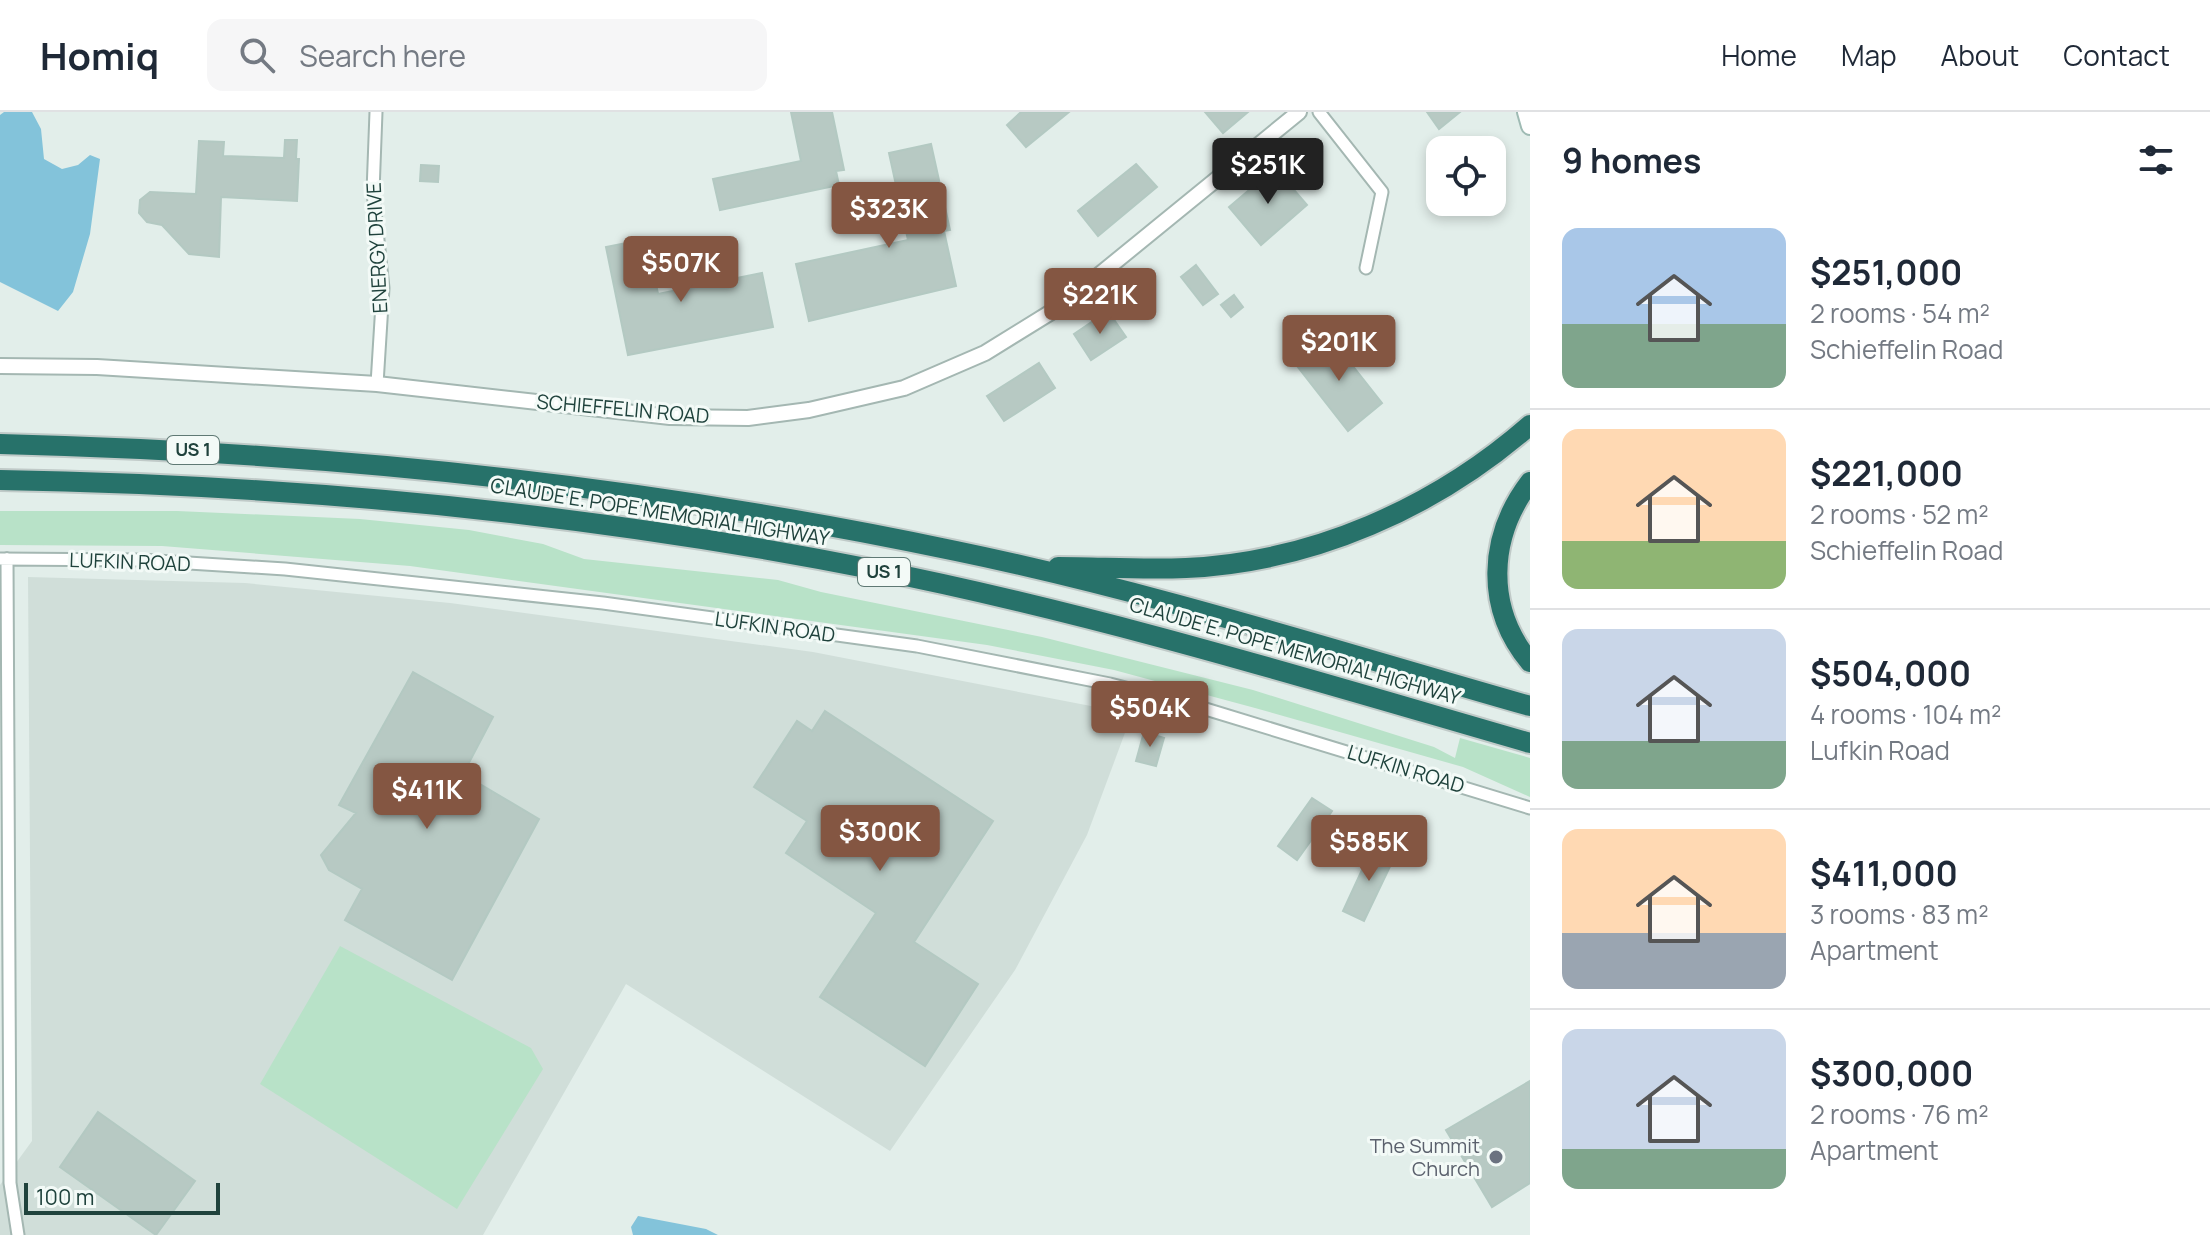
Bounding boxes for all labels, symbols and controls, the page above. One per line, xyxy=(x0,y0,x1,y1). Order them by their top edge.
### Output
search box xyxy=(207,19,767,91)
text: Homiq xyxy=(40,29,159,81)
icon: search xyxy=(235,33,279,77)
text: Search here xyxy=(299,35,466,76)
text: Home xyxy=(1721,36,1797,74)
text: Map xyxy=(1841,36,1897,74)
text: About xyxy=(1941,36,2019,74)
text: Contact xyxy=(2063,36,2170,74)
map controls xyxy=(1426,136,1506,216)
button: locate xyxy=(1426,136,1506,216)
text: 9 homes xyxy=(1562,137,1701,183)
pin: $251K xyxy=(1212,138,1324,206)
icon: filters xyxy=(2134,138,2178,182)
text: $251K xyxy=(1230,146,1306,182)
street label: ENERGY DRIVE xyxy=(360,182,393,314)
pin: $323K xyxy=(833,182,945,250)
text: $323K xyxy=(850,190,928,226)
pin: $507K xyxy=(625,236,737,304)
text: $507K xyxy=(641,244,721,280)
text: $251,000 xyxy=(1810,249,1963,295)
icon: home xyxy=(1626,260,1722,356)
pin: $221K xyxy=(1044,268,1156,336)
text: $221K xyxy=(1062,276,1138,312)
text: 2 rooms · 54 m² xyxy=(1810,295,1990,331)
pin: $201K xyxy=(1283,315,1395,383)
text: $201K xyxy=(1300,323,1378,359)
text: Schieffelin Road xyxy=(1810,331,2003,367)
street label: SCHIEFFELIN ROAD xyxy=(536,388,711,430)
road number: US 1 xyxy=(167,436,219,464)
text: $221,000 xyxy=(1810,450,1963,496)
icon: home xyxy=(1626,461,1722,557)
street label: CLAUDE E. POPE MEMORIAL HIGHWAY xyxy=(489,471,832,552)
text: 2 rooms · 52 m² xyxy=(1810,496,1989,532)
text: Schieffelin Road xyxy=(1810,532,2003,568)
street label: LUFKIN ROAD xyxy=(69,546,191,577)
road number: US 1 xyxy=(858,558,910,586)
street label: CLAUDE E. POPE MEMORIAL HIGHWAY xyxy=(1127,590,1464,711)
street label: LUFKIN ROAD xyxy=(713,605,837,648)
text: $504,000 xyxy=(1810,650,1971,696)
icon: home xyxy=(1626,661,1722,757)
pin: $504K xyxy=(1094,681,1206,749)
text: $504K xyxy=(1109,689,1191,725)
text: 4 rooms · 104 m² xyxy=(1810,696,2001,732)
text: Lufkin Road xyxy=(1810,732,1950,768)
street label: LUFKIN ROAD xyxy=(1344,738,1468,799)
pin: $411K xyxy=(371,763,483,831)
text: $411K xyxy=(391,771,463,807)
pin: $300K xyxy=(824,805,936,873)
text: $300K xyxy=(839,813,921,849)
pin: $585K xyxy=(1313,815,1425,883)
text: $585K xyxy=(1329,823,1409,859)
text: $411,000 xyxy=(1810,850,1958,896)
icon: home xyxy=(1626,861,1722,957)
text: 3 rooms · 83 m² xyxy=(1810,896,1989,932)
text: Apartment xyxy=(1810,932,1939,968)
text: $300,000 xyxy=(1810,1050,1973,1096)
icon: home xyxy=(1626,1061,1722,1157)
text: 2 rooms · 76 m² xyxy=(1810,1096,1989,1132)
place label: The Summit Church xyxy=(1370,1132,1480,1182)
text: Apartment xyxy=(1810,1132,1939,1168)
marker: The Summit Church xyxy=(1487,1148,1505,1166)
scale bar xyxy=(24,1179,220,1215)
text: 100 m xyxy=(36,1182,94,1212)

